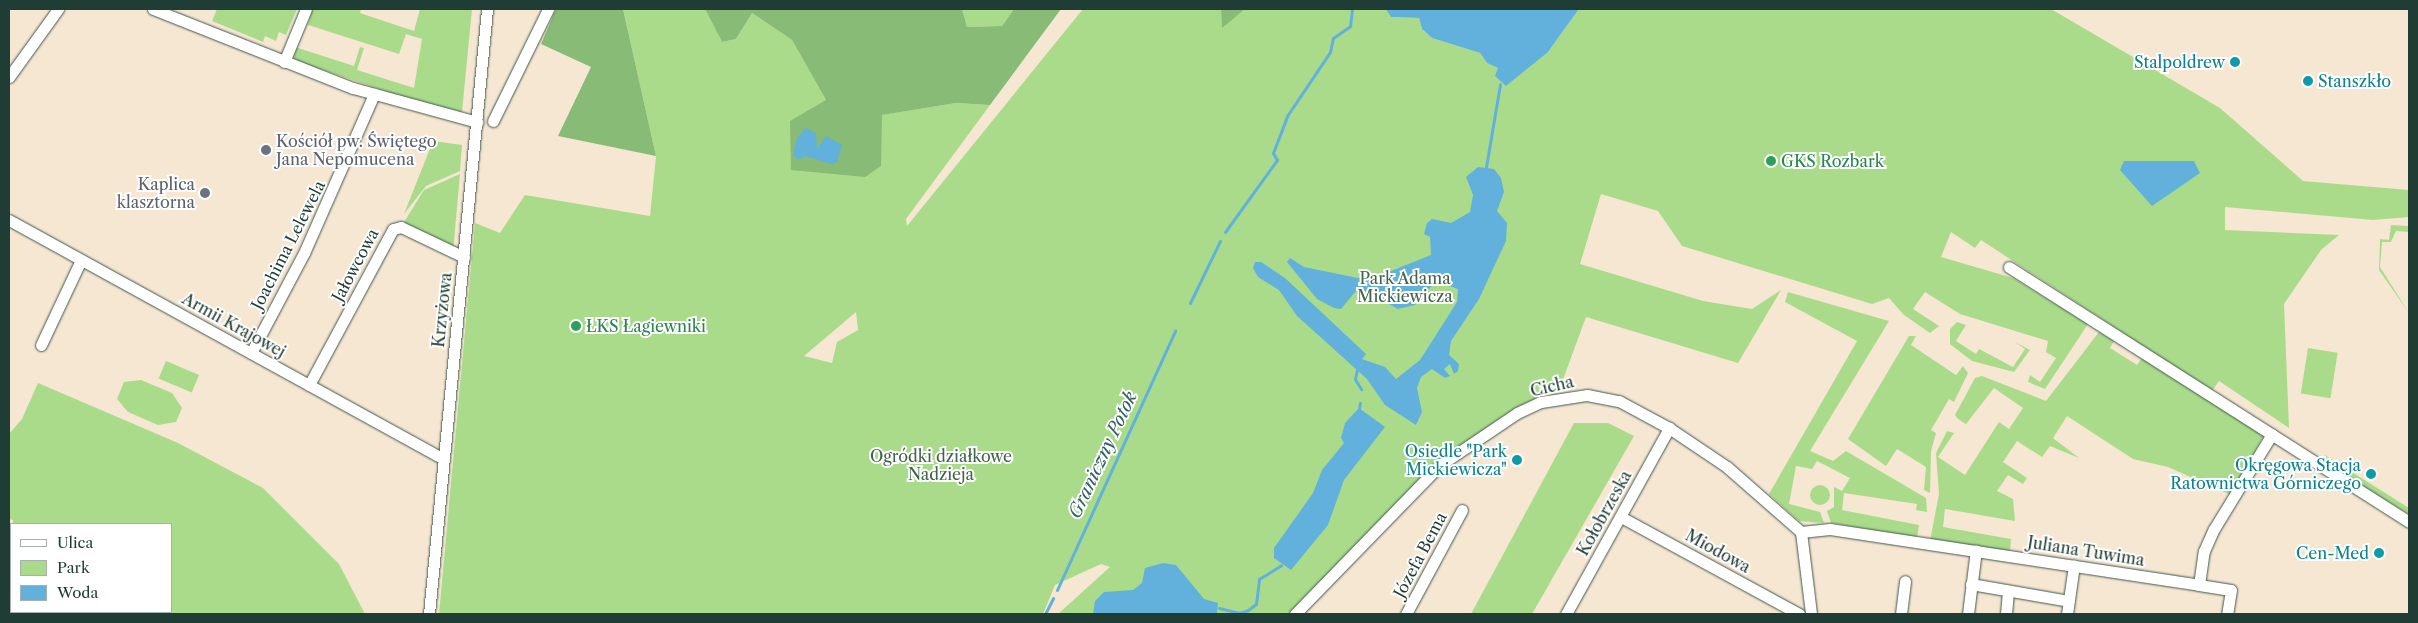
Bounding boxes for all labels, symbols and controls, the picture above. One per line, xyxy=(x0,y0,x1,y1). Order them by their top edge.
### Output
place label: Stalpoldrew xyxy=(2134,52,2225,72)
marker: Stalpoldrew xyxy=(2229,56,2241,68)
place label: Stanszkło xyxy=(2318,71,2391,91)
marker: Stanszkło xyxy=(2302,75,2314,87)
place label: Kościół pw. Świętego Jana Nepomucena xyxy=(276,131,436,169)
marker: Kościół pw. Świętego Jana Nepomucena xyxy=(260,144,272,156)
place label: GKS Rozbark xyxy=(1781,151,1884,171)
marker: GKS Rozbark xyxy=(1765,155,1777,167)
place label: Kaplica klasztorna xyxy=(117,174,195,212)
street label: Joachima Lelewela xyxy=(247,177,329,313)
marker: Kaplica klasztorna xyxy=(199,187,211,199)
street label: Jałowcowa xyxy=(328,225,382,305)
park label: Park Adama Mickiewicza xyxy=(1357,268,1453,306)
street label: Krzyżowa xyxy=(429,272,455,348)
street label: Armii Krajowej xyxy=(179,289,289,361)
place label: ŁKS Łagiewniki xyxy=(586,316,706,336)
marker: ŁKS Łagiewniki xyxy=(570,320,582,332)
street label: Cicha xyxy=(1528,372,1576,400)
water label: Graniczny Potok xyxy=(1064,388,1142,522)
place label: Osiedle "Park Mickiewicza" xyxy=(1405,441,1507,479)
park label: Ogródki działkowe Nadzieja xyxy=(870,446,1012,484)
marker: Osiedle "Park Mickiewicza" xyxy=(1511,454,1523,466)
place label: Okręgowa Stacja Ratownictwa Górniczego xyxy=(2170,455,2361,493)
street label: Kołobrzeska xyxy=(1573,467,1635,559)
marker: Okręgowa Stacja Ratownictwa Górniczego xyxy=(2365,468,2377,480)
street label: Józefa Bema xyxy=(1389,509,1451,601)
legend xyxy=(10,523,172,613)
street label: Miodowa xyxy=(1682,525,1754,577)
street label: Juliana Tuwima xyxy=(2026,532,2146,570)
text: Ulica xyxy=(57,533,93,552)
place label: Cen-Med xyxy=(2296,543,2369,563)
marker: Cen-Med xyxy=(2373,547,2385,559)
text: Park xyxy=(57,558,90,577)
text: Woda xyxy=(57,583,98,602)

